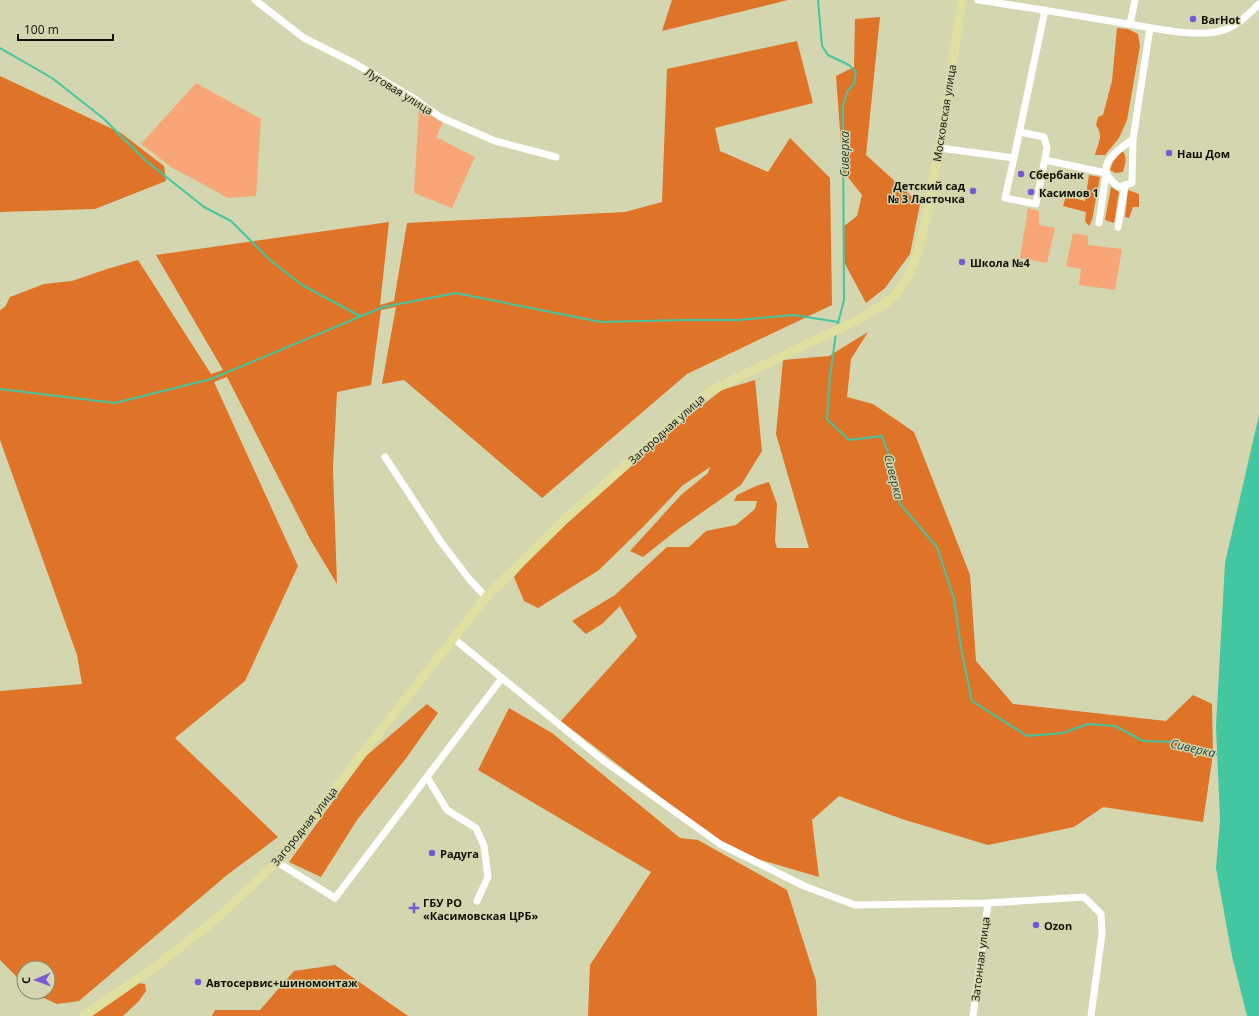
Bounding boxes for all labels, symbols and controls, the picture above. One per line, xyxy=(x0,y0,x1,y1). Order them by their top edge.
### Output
place label: BarHot xyxy=(1201,12,1240,27)
marker: BarHot xyxy=(1188,14,1198,24)
scale bar xyxy=(18,16,113,42)
text: 100 m xyxy=(24,21,59,38)
street label: Московская улица xyxy=(929,63,959,163)
street label: Луговая улица xyxy=(362,64,436,118)
water label: Сиверка xyxy=(836,131,853,177)
place label: Наш Дом xyxy=(1177,146,1230,161)
marker: Наш Дом xyxy=(1164,148,1174,158)
place label: Сбербанк xyxy=(1029,167,1084,182)
marker: Сбербанк xyxy=(1016,169,1026,179)
place label: Детский сад № 3 Ласточка xyxy=(888,178,966,206)
place label: Касимов 1 xyxy=(1039,185,1099,200)
marker: Детский сад № 3 Ласточка xyxy=(968,186,978,196)
marker: Касимов 1 xyxy=(1026,187,1036,197)
place label: Школа №4 xyxy=(970,255,1030,270)
marker: Школа №4 xyxy=(957,257,967,267)
street label: Загородная улица xyxy=(625,391,707,467)
water label: Сиверка xyxy=(880,453,908,502)
water label: Сиверка xyxy=(1169,735,1217,761)
street label: Загородная улица xyxy=(268,783,340,869)
place label: Радуга xyxy=(440,846,479,861)
marker: Радуга xyxy=(427,848,437,858)
place label: ГБУ РО «Касимовская ЦРБ» xyxy=(423,895,538,923)
marker: ГБУ РО «Касимовская ЦРБ» xyxy=(408,902,420,914)
street label: Затонная улица xyxy=(967,916,993,1002)
place label: Ozon xyxy=(1044,918,1072,933)
marker: Ozon xyxy=(1031,920,1041,930)
north arrow xyxy=(16,960,56,1000)
place label: Автосервис+шиномонтаж xyxy=(206,975,358,990)
text: С xyxy=(18,977,33,984)
marker: Автосервис+шиномонтаж xyxy=(193,977,203,987)

